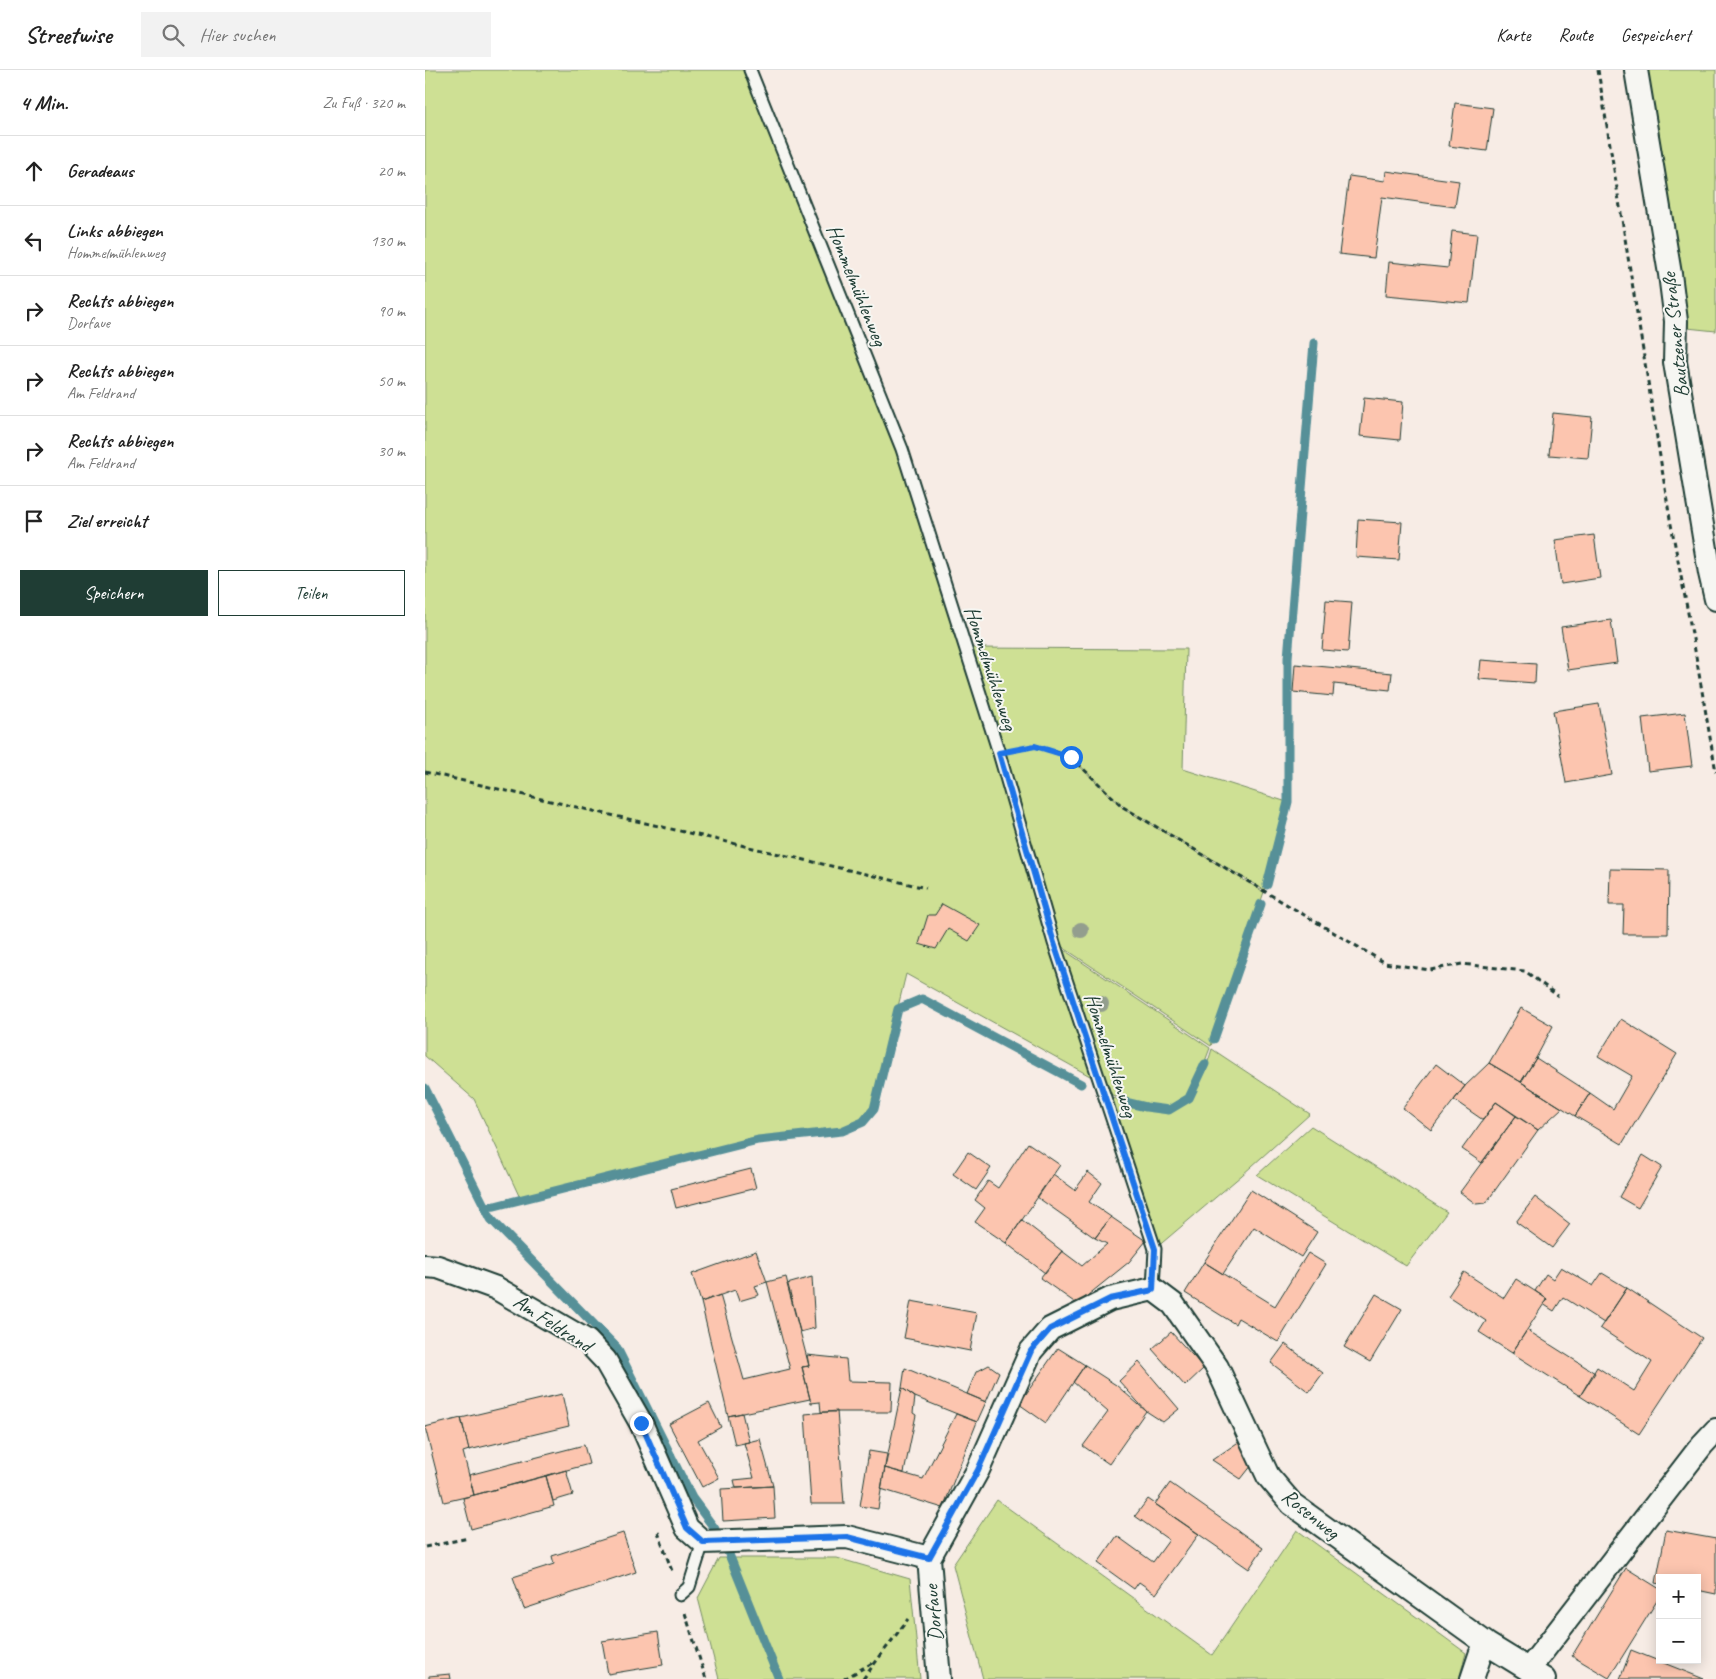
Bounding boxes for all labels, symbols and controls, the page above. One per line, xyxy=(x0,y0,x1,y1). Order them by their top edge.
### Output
search box xyxy=(141,12,491,57)
text: Streetwise xyxy=(25,20,111,50)
icon: search xyxy=(159,21,187,49)
text: Hier suchen xyxy=(199,23,276,47)
text: Karte xyxy=(1496,24,1531,46)
text: Route xyxy=(1559,24,1593,46)
text: Gespeichert xyxy=(1621,24,1691,46)
text: 4 Min. xyxy=(20,90,68,116)
text: Zu Fuß · 320 m xyxy=(322,93,405,113)
icon: ahead xyxy=(20,157,48,185)
text: Geradeaus xyxy=(67,159,134,183)
text: 20 m xyxy=(378,161,405,181)
text: Links abbiegen xyxy=(67,219,163,243)
street label: Hommelmühlenweg xyxy=(821,221,894,351)
icon: left xyxy=(20,227,48,255)
text: 130 m xyxy=(371,231,405,251)
text: Hommelmühlenweg xyxy=(67,243,165,263)
street label: Bautzener Straße xyxy=(1655,269,1694,399)
text: Rechts abbiegen xyxy=(67,289,173,313)
icon: right xyxy=(20,297,48,325)
text: 90 m xyxy=(378,301,405,321)
text: Dorfaue xyxy=(67,313,110,333)
text: Rechts abbiegen xyxy=(67,359,173,383)
icon: right xyxy=(20,367,48,395)
text: 50 m xyxy=(378,371,405,391)
text: Am Feldrand xyxy=(67,383,135,403)
text: Rechts abbiegen xyxy=(67,429,173,453)
icon: right xyxy=(20,437,48,465)
text: 30 m xyxy=(378,441,405,461)
text: Am Feldrand xyxy=(67,453,135,473)
icon: arrive xyxy=(20,507,48,535)
text: Ziel erreicht xyxy=(67,509,147,533)
button: Speichern xyxy=(20,570,208,616)
button: Teilen xyxy=(218,570,405,616)
street label: Hommelmühlenweg xyxy=(959,603,1024,735)
route start xyxy=(1060,746,1083,769)
street label: Hommelmühlenweg xyxy=(1079,990,1144,1122)
street label: Am Feldrand xyxy=(509,1288,600,1360)
route end xyxy=(630,1412,653,1435)
street label: Rosenweg xyxy=(1277,1483,1346,1546)
map controls xyxy=(1656,1574,1701,1664)
button: + xyxy=(1656,1574,1701,1619)
street label: Dorfaue xyxy=(917,1582,948,1642)
button: − xyxy=(1656,1619,1701,1664)

